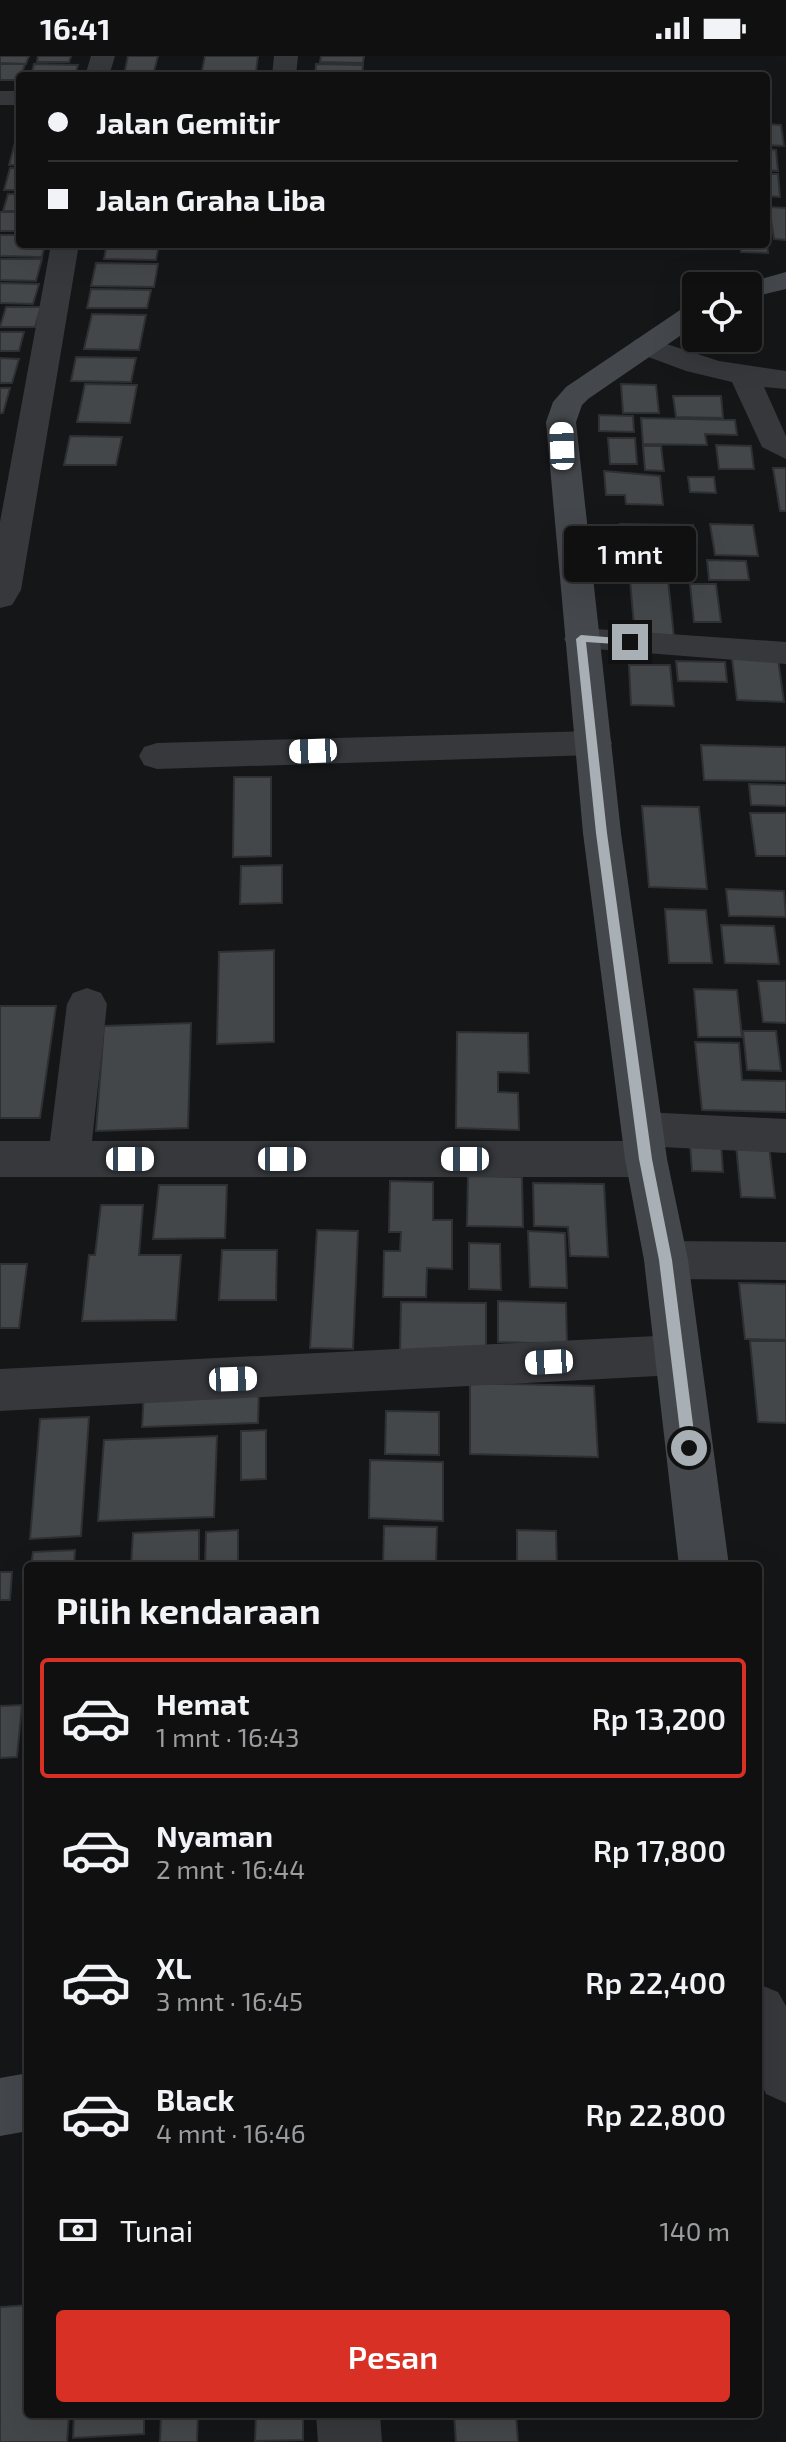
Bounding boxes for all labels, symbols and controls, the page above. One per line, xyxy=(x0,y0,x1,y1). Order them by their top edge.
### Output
text: 16:41 xyxy=(40,10,110,46)
text: Jalan Gemitir xyxy=(96,104,280,140)
text: Jalan Graha Liba xyxy=(96,181,326,217)
map controls xyxy=(682,272,762,352)
button: locate xyxy=(682,272,762,352)
car xyxy=(549,422,575,470)
callout: 1 mnt xyxy=(564,526,696,582)
text: 1 mnt xyxy=(597,538,663,569)
route end xyxy=(612,624,648,660)
car xyxy=(289,738,337,764)
car xyxy=(106,1147,154,1171)
car xyxy=(258,1147,306,1171)
car xyxy=(441,1147,489,1171)
car xyxy=(524,1349,574,1375)
car xyxy=(209,1366,257,1392)
route start xyxy=(671,1430,707,1466)
text: Pilih kendaraan xyxy=(56,1588,321,1631)
icon: car xyxy=(60,1682,132,1754)
text: Hemat xyxy=(156,1685,249,1721)
text: Rp 13,200 xyxy=(592,1700,726,1736)
text: 1 mnt · 16:43 xyxy=(156,1721,299,1752)
icon: car xyxy=(60,1814,132,1886)
text: Nyaman xyxy=(156,1817,273,1853)
text: Rp 17,800 xyxy=(593,1832,726,1868)
text: 2 mnt · 16:44 xyxy=(156,1853,305,1884)
icon: car xyxy=(60,1946,132,2018)
text: XL xyxy=(156,1949,191,1985)
text: Rp 22,400 xyxy=(585,1964,726,2000)
text: 3 mnt · 16:45 xyxy=(156,1985,303,2016)
icon: car xyxy=(60,2078,132,2150)
text: Black xyxy=(156,2081,234,2117)
text: Rp 22,800 xyxy=(586,2096,726,2132)
text: 4 mnt · 16:46 xyxy=(156,2117,306,2148)
icon: cash xyxy=(56,2208,100,2252)
text: Tunai xyxy=(120,2212,193,2248)
text: 140 m xyxy=(659,2215,730,2246)
button: Pesan xyxy=(56,2310,730,2402)

